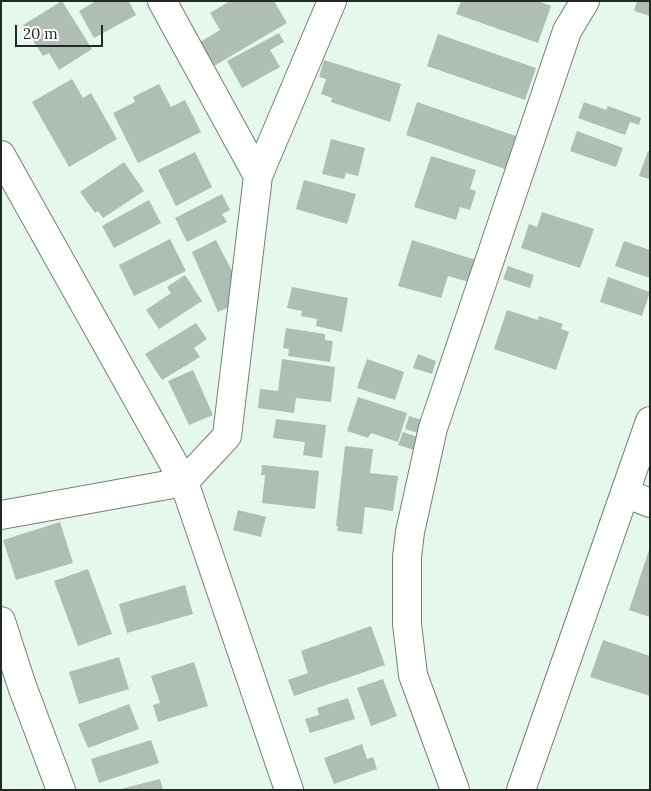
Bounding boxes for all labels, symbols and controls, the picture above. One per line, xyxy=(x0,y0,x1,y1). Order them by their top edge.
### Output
scale bar xyxy=(18,15,105,47)
text: 20 m xyxy=(23,24,58,43)

